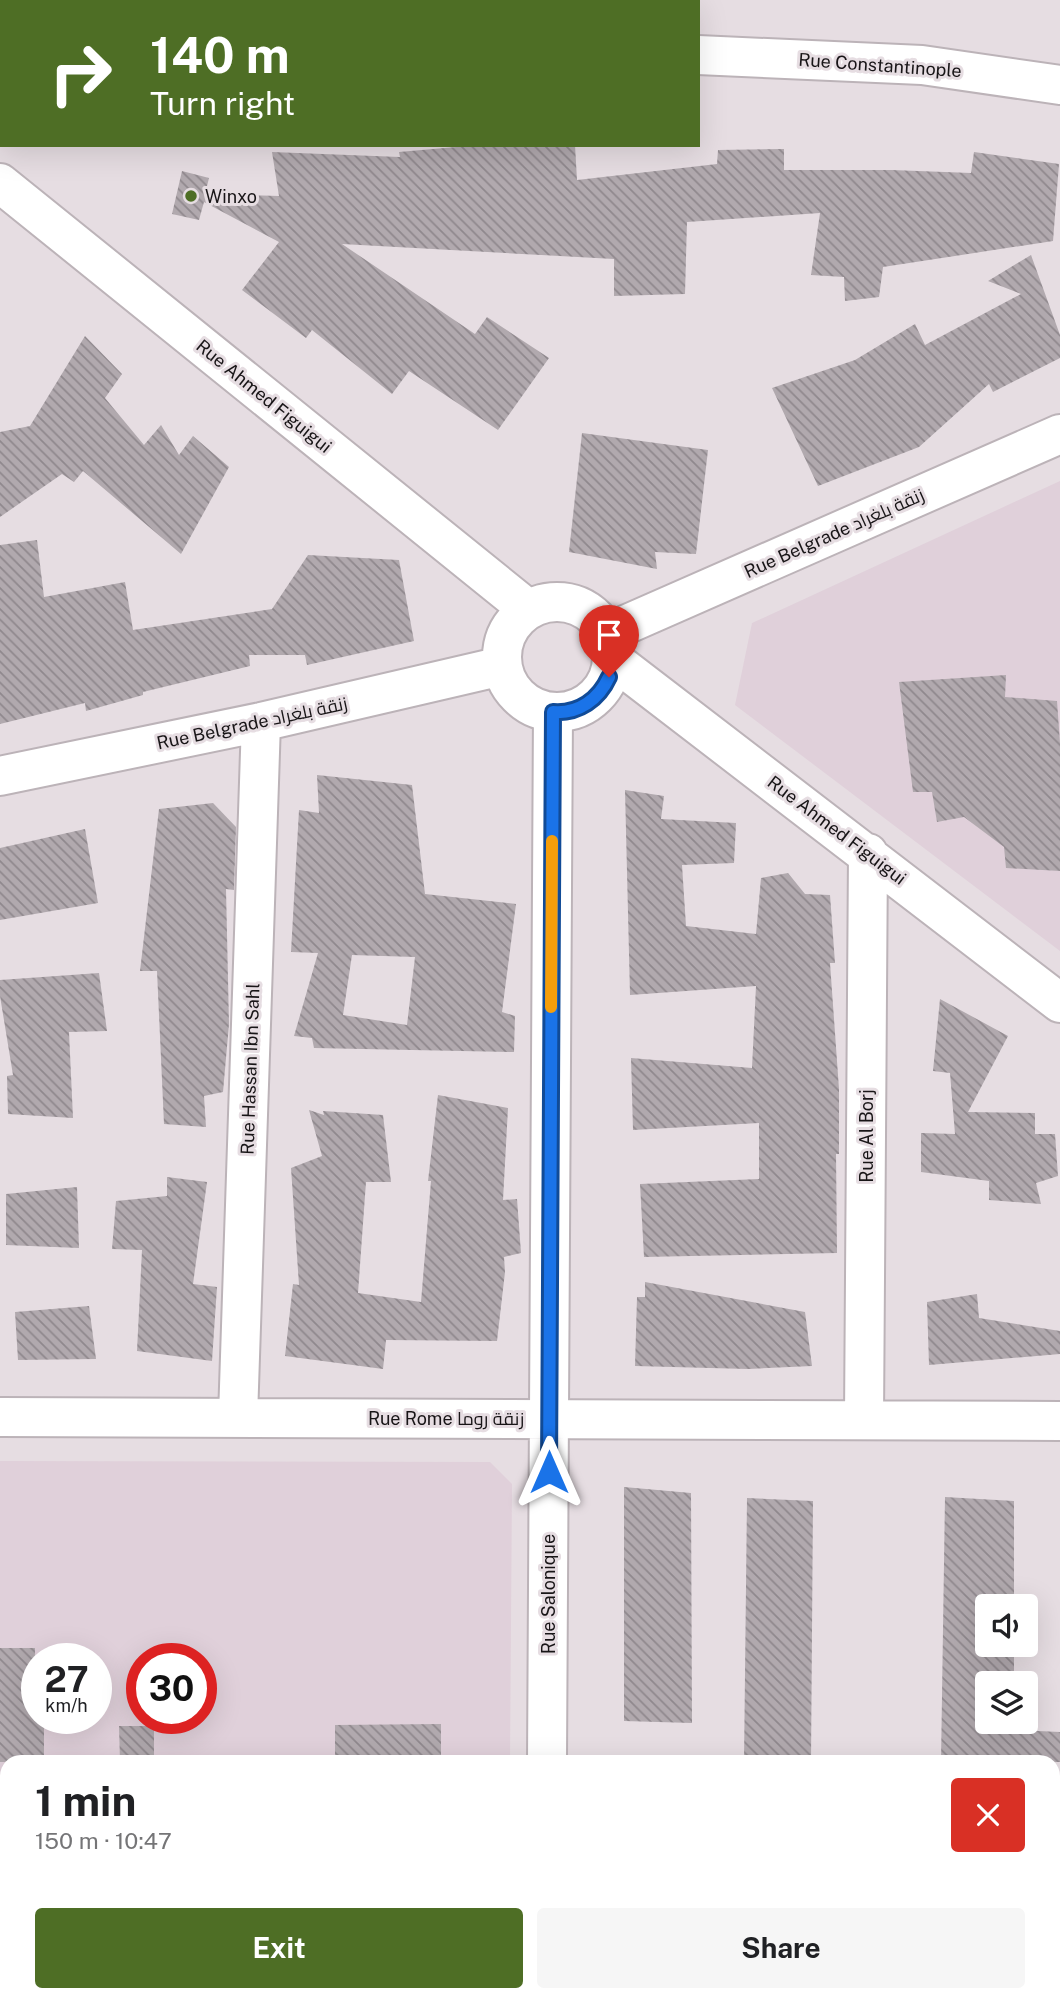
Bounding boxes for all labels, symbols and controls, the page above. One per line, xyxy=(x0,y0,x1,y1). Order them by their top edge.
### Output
text: 140 m xyxy=(150,26,290,84)
icon: right xyxy=(35,28,126,119)
street label: Rue Constantinople xyxy=(798,49,962,81)
text: Turn right xyxy=(150,85,295,122)
place label: Winxo xyxy=(205,186,257,207)
marker: Winxo xyxy=(183,188,199,204)
street label: Rue Ahmed Figuigui xyxy=(192,335,336,457)
street label: Rue Belgrade زنقة بلغراد xyxy=(741,484,928,583)
pin xyxy=(579,605,639,677)
icon: arrive xyxy=(590,616,628,654)
street label: Rue Belgrade زنقة بلغراد xyxy=(155,693,350,754)
street label: Rue Ahmed Figuigui xyxy=(764,771,910,889)
street label: Rue Hassan Ibn Sahl xyxy=(237,983,263,1155)
street label: Rue Al Borj xyxy=(856,1089,877,1183)
street label: Rue Rome زنقة روما xyxy=(368,1408,524,1430)
position arrow xyxy=(512,1435,586,1509)
street label: Rue Salonique xyxy=(538,1534,559,1654)
map controls xyxy=(975,1594,1038,1734)
button: sound xyxy=(975,1594,1038,1657)
speed limit sign: 30 xyxy=(126,1643,217,1734)
text: 27 xyxy=(44,1659,89,1700)
button: layers xyxy=(975,1671,1038,1734)
text: km/h xyxy=(45,1695,88,1716)
text: 1 min xyxy=(35,1776,136,1825)
button: close xyxy=(951,1778,1025,1852)
text: 150 m · 10:47 xyxy=(35,1827,172,1854)
button: Exit xyxy=(35,1908,523,1988)
button: Share xyxy=(537,1908,1025,1988)

